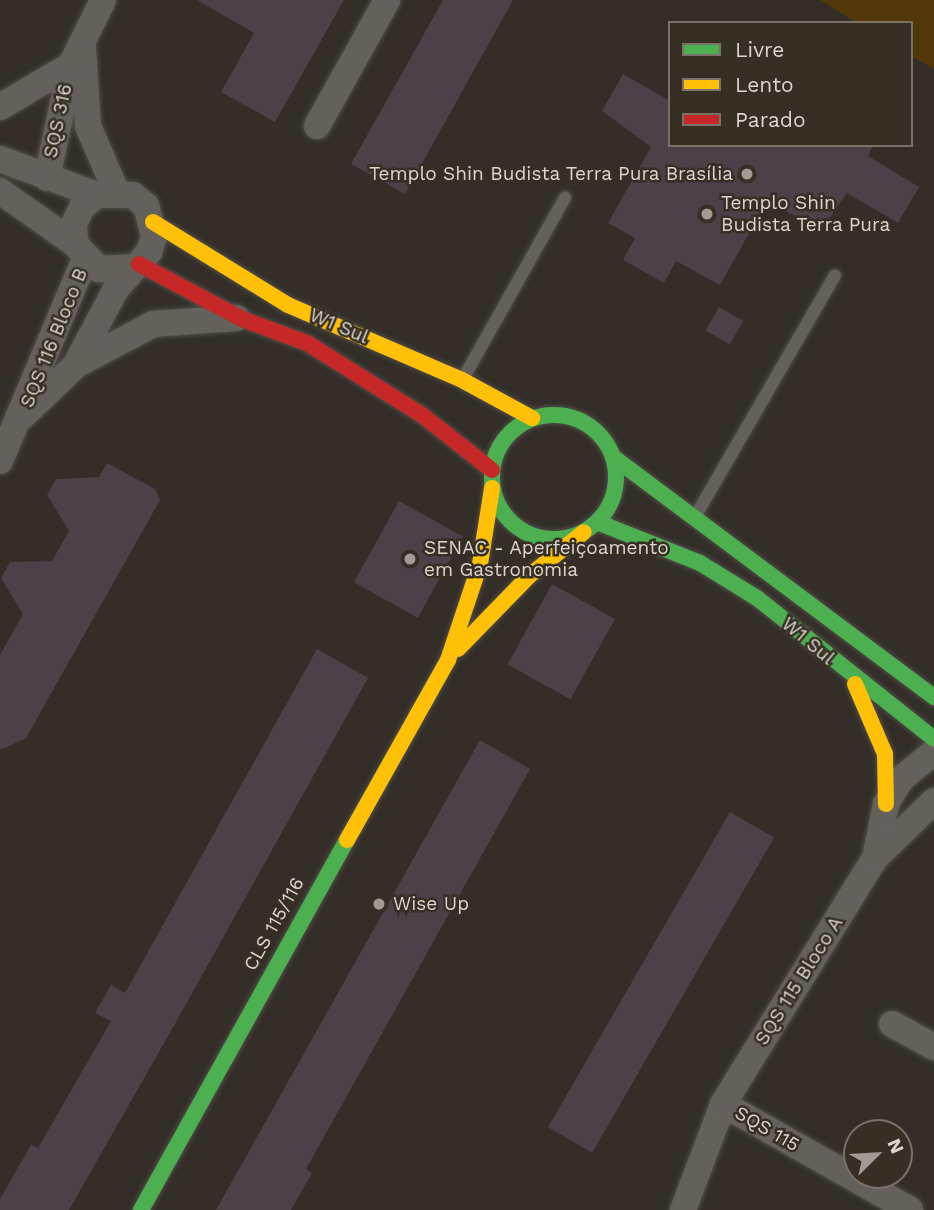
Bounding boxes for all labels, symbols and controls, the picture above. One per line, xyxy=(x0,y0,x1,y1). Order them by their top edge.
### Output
legend xyxy=(668,21,913,147)
text: Livre xyxy=(735,37,784,62)
text: Lento xyxy=(735,72,794,97)
street label: SQS 316 xyxy=(39,82,77,160)
text: Parado xyxy=(735,107,806,132)
place label: Templo Shin Budista Terra Pura Brasília xyxy=(367,163,733,185)
marker: Templo Shin Budista Terra Pura Brasília xyxy=(739,166,755,182)
place label: Templo Shin Budista Terra Pura xyxy=(721,192,892,236)
marker: Templo Shin Budista Terra Pura xyxy=(699,206,715,222)
street label: SQS 116 Bloco B xyxy=(16,265,92,411)
street label: W1 Sul xyxy=(306,303,372,349)
place label: SENAC - Aperfeiçoamento em Gastronomia xyxy=(424,537,669,581)
marker: SENAC - Aperfeiçoamento em Gastronomia xyxy=(402,551,418,567)
street label: W1 Sul xyxy=(777,612,839,670)
street label: CLS 115/116 xyxy=(239,873,309,975)
place label: Wise Up xyxy=(393,893,469,915)
marker: Wise Up xyxy=(371,896,387,912)
street label: SQS 115 Bloco A xyxy=(750,912,848,1050)
street label: SQS 115 xyxy=(731,1101,803,1157)
north arrow xyxy=(843,1119,913,1189)
text: N xyxy=(882,1135,909,1157)

